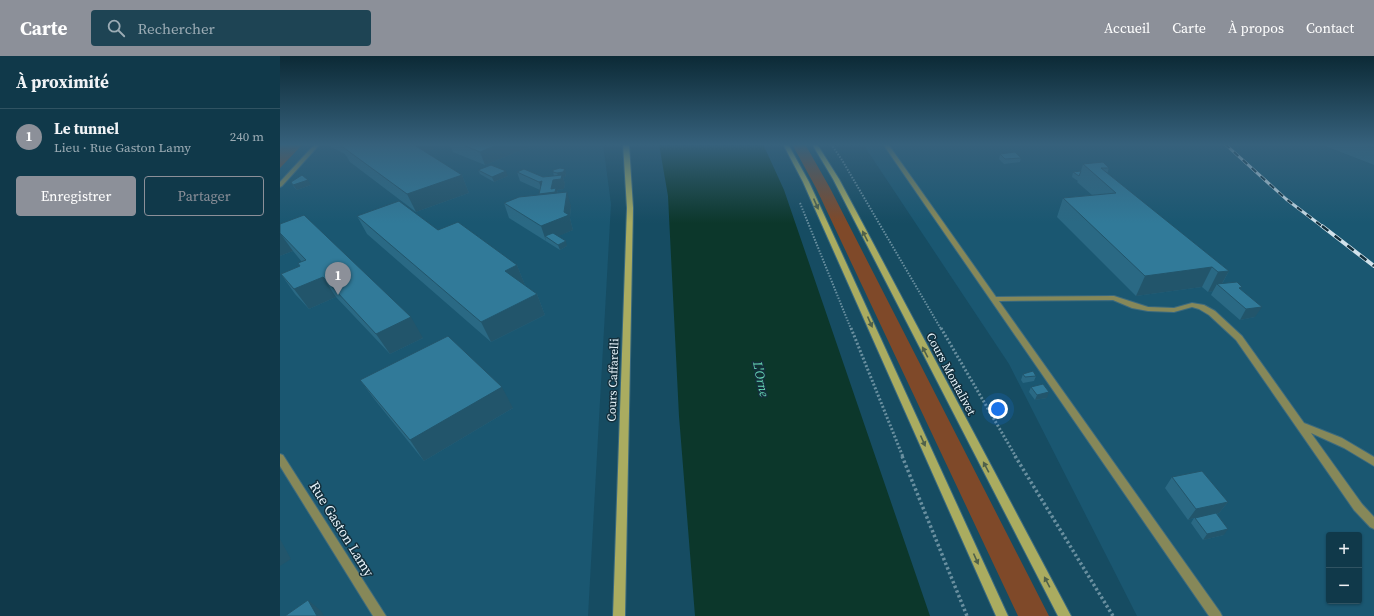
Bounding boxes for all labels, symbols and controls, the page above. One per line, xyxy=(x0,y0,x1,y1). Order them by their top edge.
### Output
search box xyxy=(91,10,371,46)
text: Carte xyxy=(20,15,67,41)
icon: search xyxy=(105,17,127,39)
text: Rechercher xyxy=(137,18,215,39)
text: Accueil xyxy=(1104,18,1150,38)
text: Carte xyxy=(1172,18,1206,38)
text: À propos xyxy=(1228,18,1284,38)
text: Contact xyxy=(1306,18,1354,38)
text: À proximité xyxy=(16,70,109,94)
text: Le tunnel xyxy=(54,118,119,139)
text: 1 xyxy=(25,128,33,145)
text: 240 m xyxy=(230,128,264,145)
text: Lieu · Rue Gaston Lamy xyxy=(54,139,191,156)
button: Enregistrer xyxy=(16,176,136,216)
button: Partager xyxy=(144,176,264,216)
one-way arrow xyxy=(813,198,819,209)
one-way arrow xyxy=(862,231,869,242)
pin: 1 xyxy=(325,262,351,295)
one-way arrow xyxy=(867,317,873,329)
street label: Cours Montalivet xyxy=(923,330,980,418)
street label: Cours Caffarelli xyxy=(604,338,622,422)
one-way arrow xyxy=(922,346,928,357)
water label: L'Orne xyxy=(749,359,773,399)
your location xyxy=(988,399,1008,419)
one-way arrow xyxy=(920,435,926,446)
one-way arrow xyxy=(983,461,989,472)
street label: Rue Gaston Lamy xyxy=(305,478,380,581)
map controls xyxy=(1326,532,1362,604)
button: + xyxy=(1326,532,1362,568)
one-way arrow xyxy=(974,554,980,566)
button: − xyxy=(1326,568,1362,604)
one-way arrow xyxy=(1043,576,1050,587)

